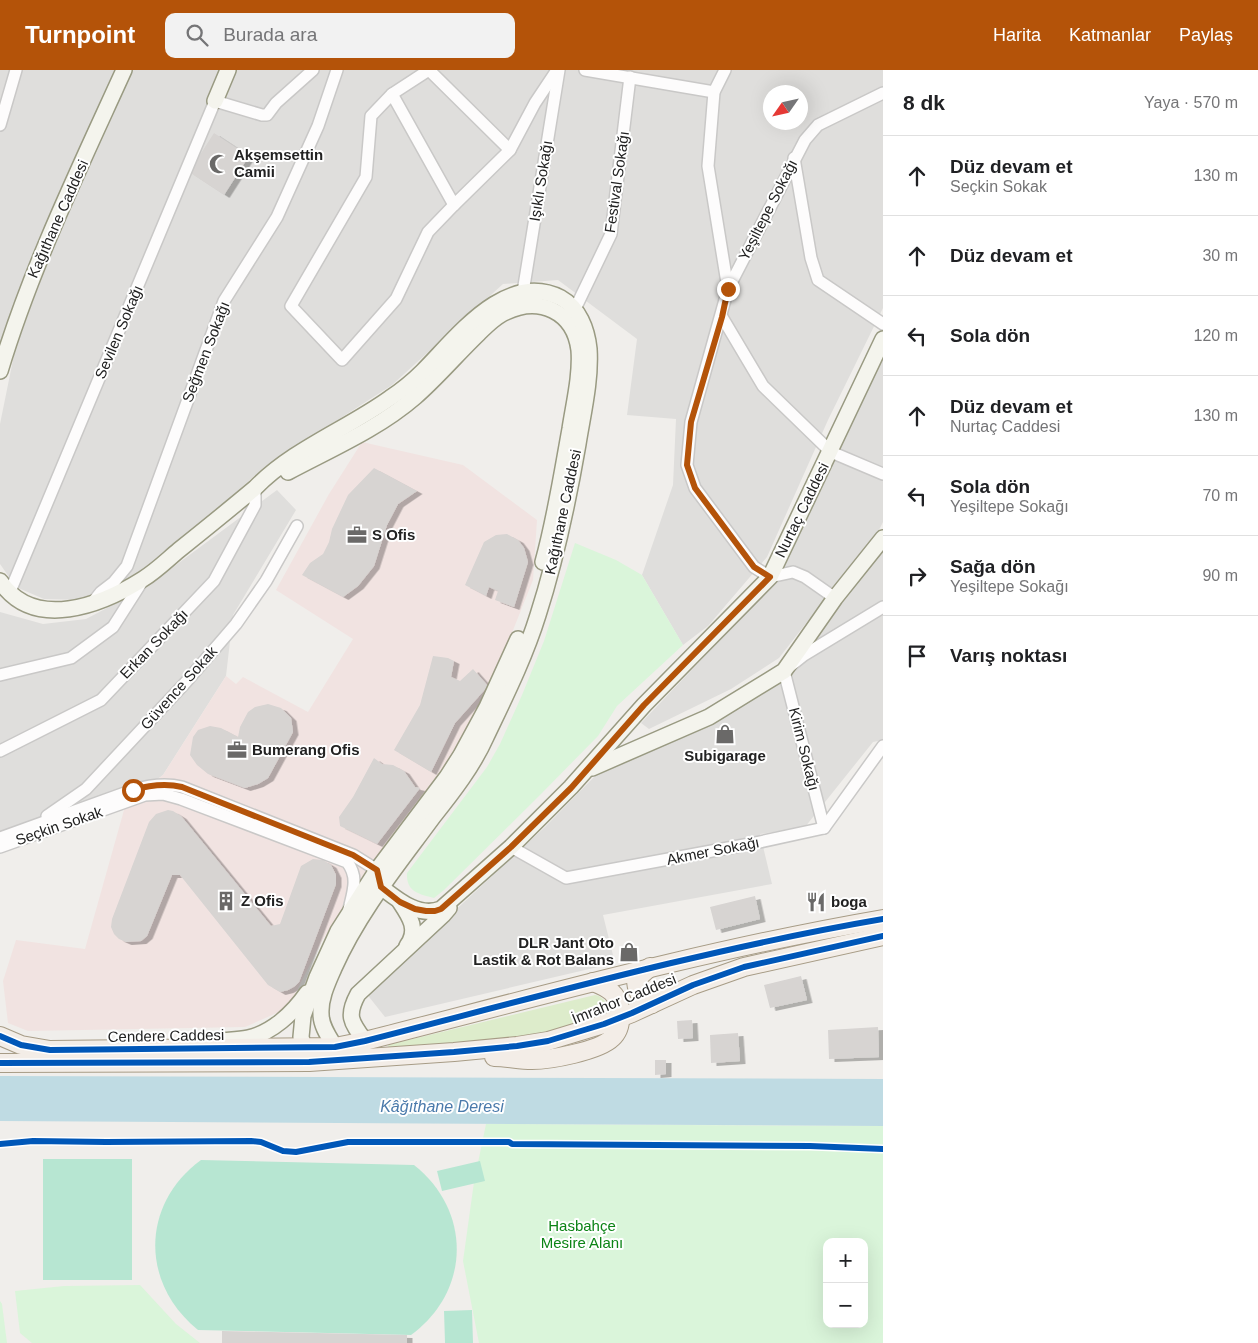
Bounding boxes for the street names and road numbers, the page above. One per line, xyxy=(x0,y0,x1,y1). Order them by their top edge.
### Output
street label: Festival Sokağı xyxy=(601,130,632,234)
street label: Işıklı Sokağı xyxy=(526,139,555,223)
street label: Yeşiltepe Sokağı xyxy=(735,156,800,263)
street label: Kağıthane Caddesi xyxy=(24,157,91,281)
street label: Sevilen Sokağı xyxy=(91,282,146,381)
street label: Seğmen Sokağı xyxy=(178,299,233,405)
street label: Kağıthane Caddesi xyxy=(541,448,584,576)
street label: Nurtaç Caddesi xyxy=(771,460,832,560)
street label: Erkan Sokağı xyxy=(116,605,191,682)
street label: Güvence Sokak xyxy=(137,642,221,733)
street label: Kirim Sokağı xyxy=(786,706,823,792)
street label: Seçkin Sokak xyxy=(13,803,105,848)
street label: Akmer Sokağı xyxy=(665,833,761,868)
street label: İmrahor Caddesi xyxy=(569,970,678,1027)
street label: Cendere Caddesi xyxy=(107,1026,225,1045)

